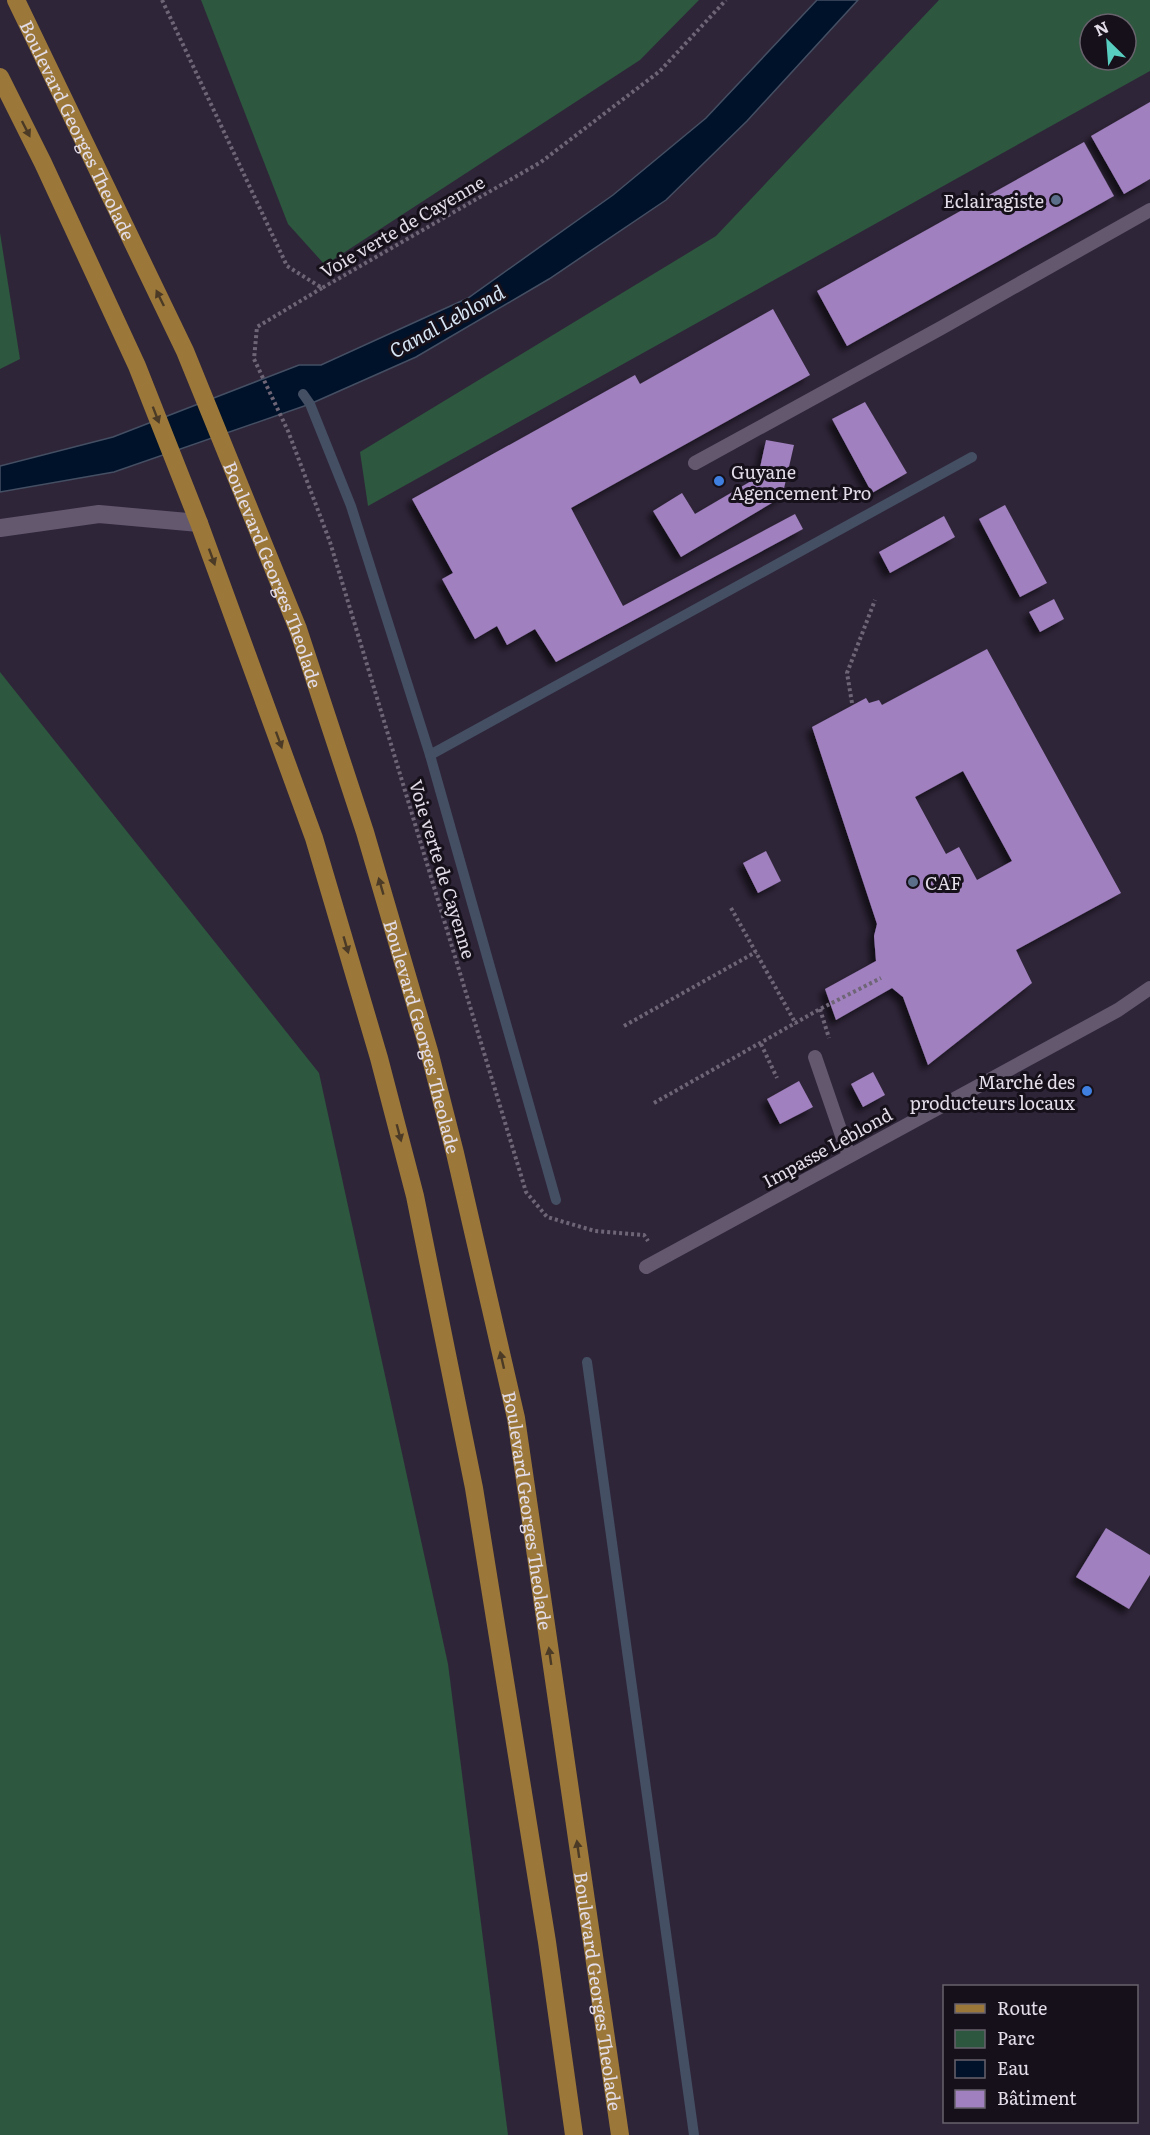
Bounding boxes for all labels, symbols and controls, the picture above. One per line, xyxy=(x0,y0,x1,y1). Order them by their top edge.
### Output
north arrow xyxy=(1078,12,1138,72)
text: N xyxy=(1090,14,1112,41)
street label: Boulevard Georges Theolade xyxy=(14,15,143,244)
one-way arrow xyxy=(22,121,31,138)
street label: Voie verte de Cayenne xyxy=(315,168,489,284)
place label: Eclairagiste xyxy=(943,187,1044,214)
marker: Eclairagiste xyxy=(1049,193,1063,207)
water label: Canal Leblond xyxy=(383,276,510,364)
one-way arrow xyxy=(155,289,165,306)
one-way arrow xyxy=(151,406,161,424)
street label: Boulevard Georges Theolade xyxy=(218,457,330,691)
place label: Guyane Agencement Pro xyxy=(731,458,871,506)
marker: Guyane Agencement Pro xyxy=(712,474,726,488)
one-way arrow xyxy=(207,548,217,566)
one-way arrow xyxy=(274,731,284,749)
street label: Voie verte de Cayenne xyxy=(403,776,483,962)
place label: CAF xyxy=(925,869,962,896)
marker: CAF xyxy=(906,875,920,889)
one-way arrow xyxy=(376,877,385,895)
street label: Boulevard Georges Theolade xyxy=(378,916,468,1156)
one-way arrow xyxy=(342,936,351,954)
place label: Marché des producteurs locaux xyxy=(910,1068,1076,1116)
marker: Marché des producteurs locaux xyxy=(1080,1084,1094,1098)
street label: Impasse Leblond xyxy=(757,1100,897,1194)
one-way arrow xyxy=(395,1124,404,1142)
one-way arrow xyxy=(497,1350,507,1369)
street label: Boulevard Georges Theolade xyxy=(497,1388,560,1632)
one-way arrow xyxy=(546,1646,555,1665)
one-way arrow xyxy=(573,1839,582,1858)
street label: Boulevard Georges Theolade xyxy=(568,1870,630,2113)
legend xyxy=(943,1985,1138,2123)
text: Route xyxy=(997,1994,1047,2021)
text: Parc xyxy=(997,2024,1035,2051)
text: Eau xyxy=(997,2054,1029,2081)
text: Bâtiment xyxy=(997,2084,1077,2111)

